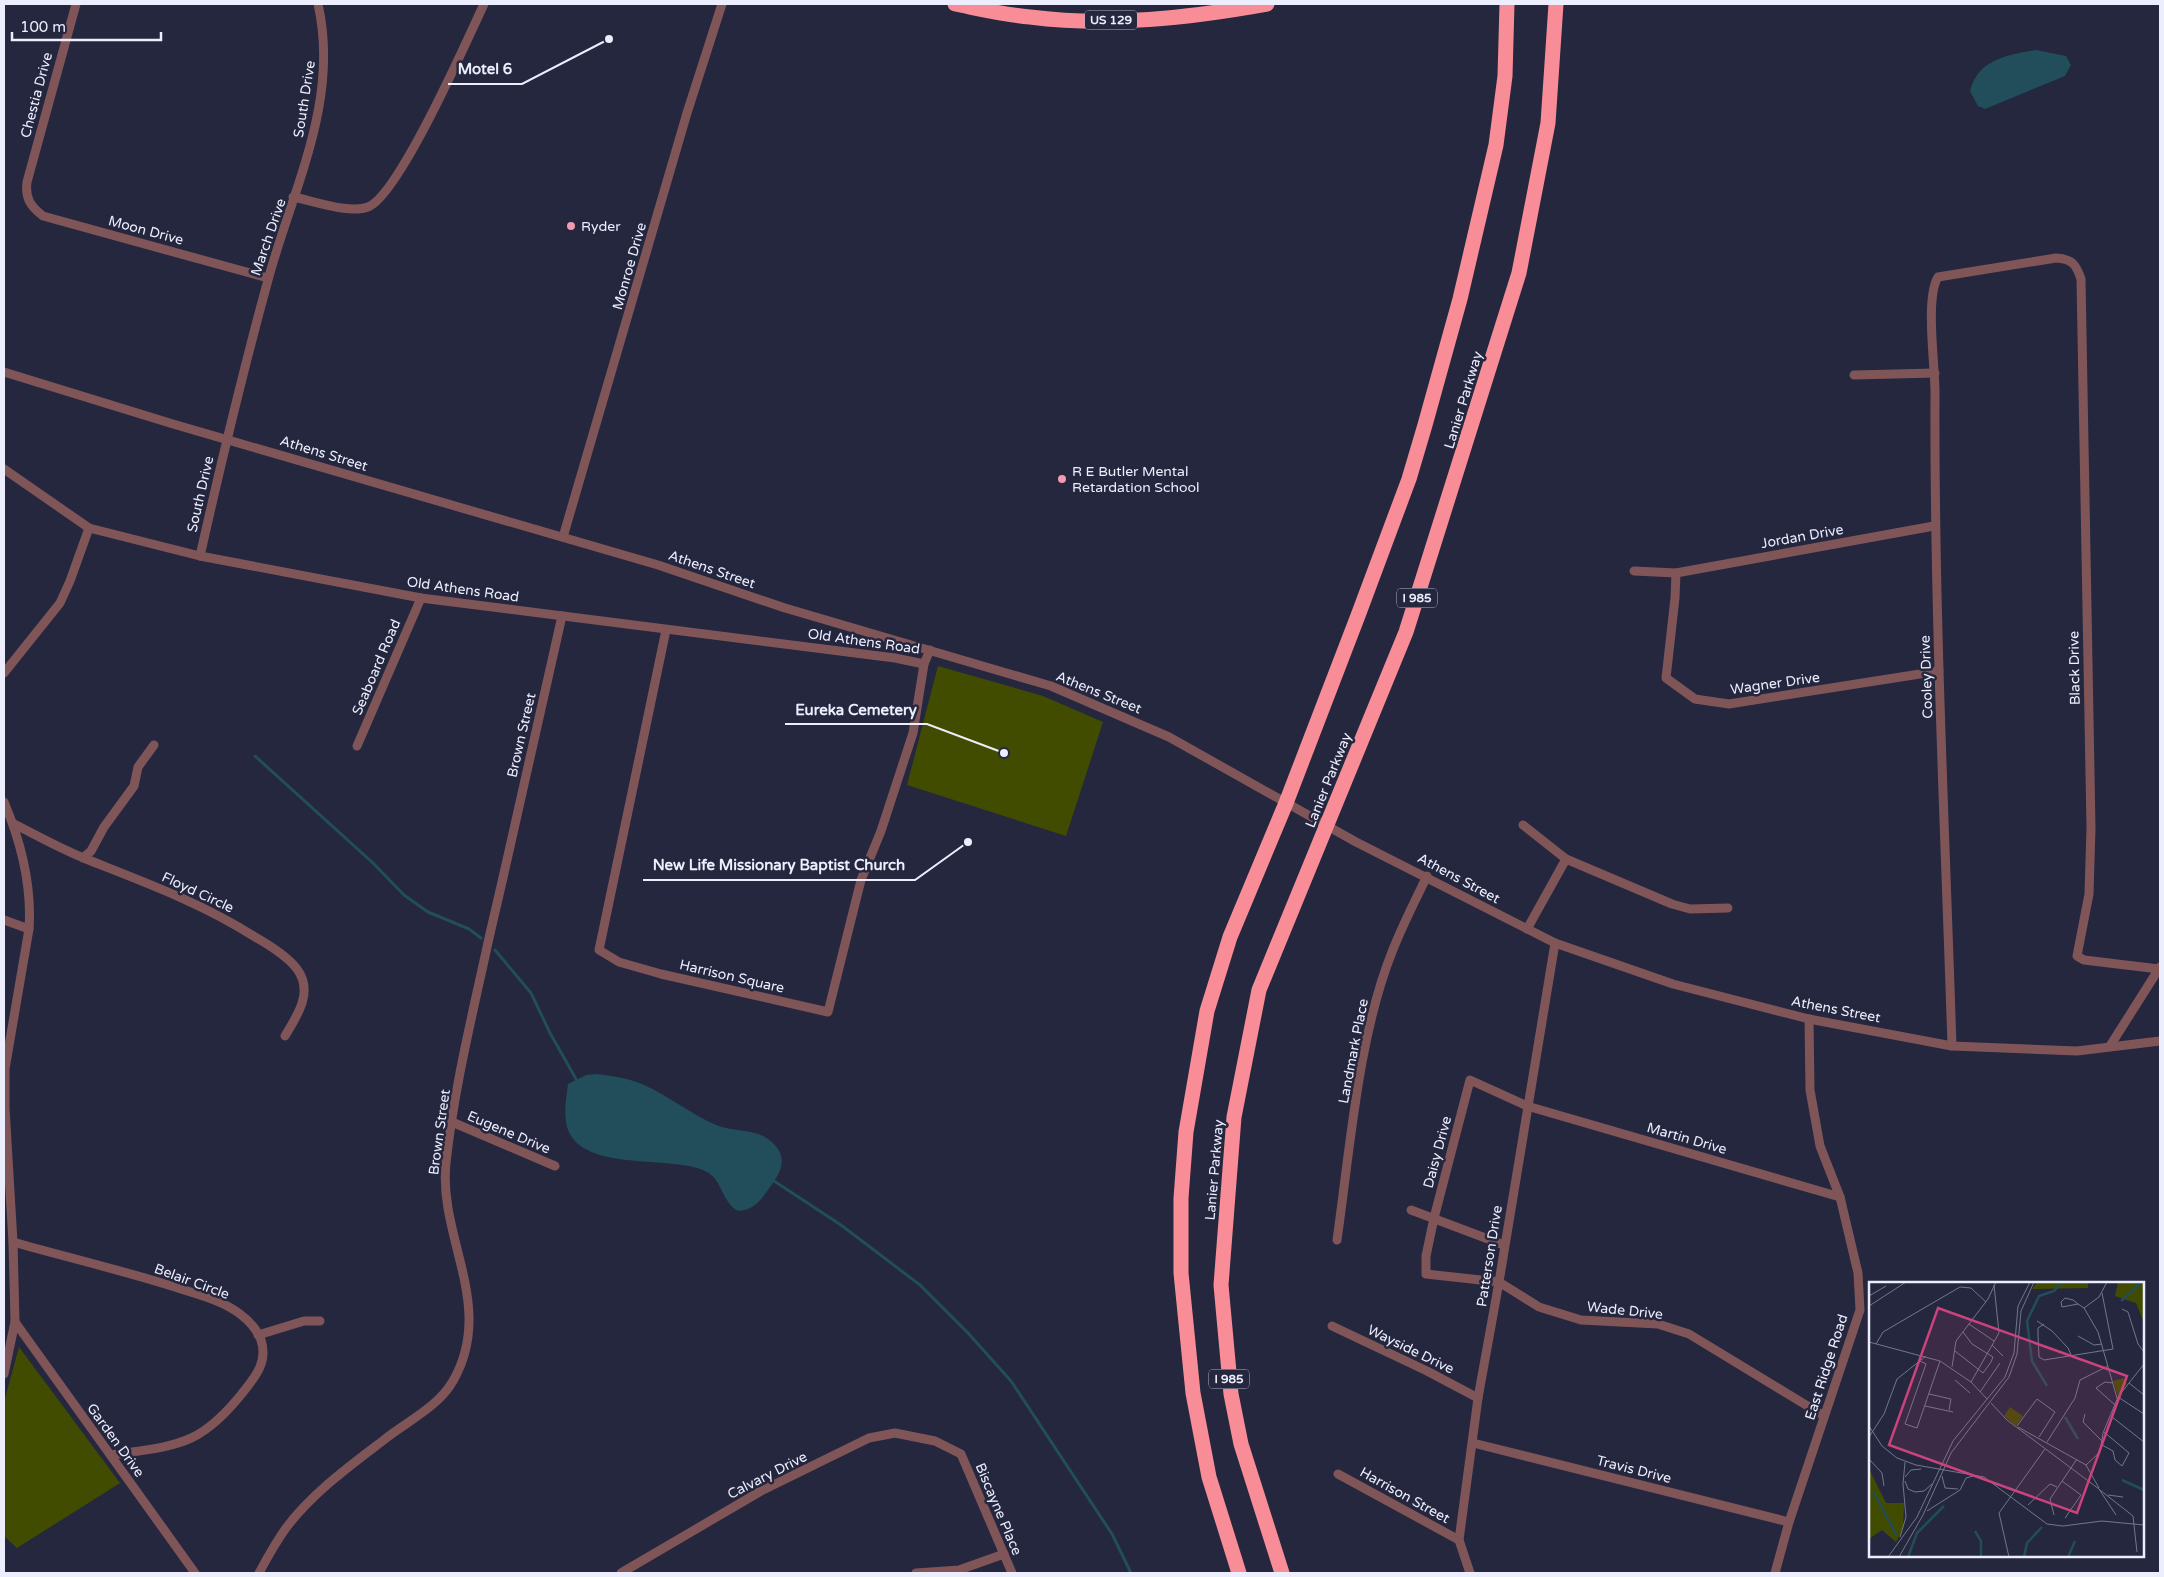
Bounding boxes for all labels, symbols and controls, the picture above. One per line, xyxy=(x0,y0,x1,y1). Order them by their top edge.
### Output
scale bar xyxy=(12,10,161,42)
road number: US 129 xyxy=(1085,10,1137,30)
text: 100 m xyxy=(20,18,66,36)
street label: Chestia Drive xyxy=(17,51,56,140)
callout: Motel 6 xyxy=(448,54,522,84)
street label: South Drive xyxy=(290,59,319,139)
text: Motel 6 xyxy=(458,60,512,78)
street label: March Drive xyxy=(247,196,290,278)
street label: Moon Drive xyxy=(106,212,185,249)
place label: Ryder xyxy=(581,218,621,235)
marker: Ryder xyxy=(565,220,577,232)
street label: Monroe Drive xyxy=(609,220,650,312)
street label: Lanier Parkway xyxy=(1441,349,1487,451)
street label: Athens Street xyxy=(278,432,370,475)
street label: South Drive xyxy=(183,454,218,534)
place label: R E Butler Mental Retardation School xyxy=(1072,463,1199,496)
marker: R E Butler Mental Retardation School xyxy=(1056,473,1068,485)
street label: Jordan Drive xyxy=(1759,521,1845,552)
street label: Athens Street xyxy=(666,547,758,593)
street label: Old Athens Road xyxy=(406,573,520,606)
road number: I 985 xyxy=(1397,588,1437,608)
street label: Seaboard Road xyxy=(349,617,404,718)
street label: Old Athens Road xyxy=(807,625,921,658)
street label: Black Drive xyxy=(2065,631,2084,705)
street label: Cooley Drive xyxy=(1917,635,1936,719)
street label: Athens Street xyxy=(1054,668,1145,718)
street label: Wagner Drive xyxy=(1729,669,1821,698)
street label: Brown Street xyxy=(503,690,540,779)
callout: Eureka Cemetery xyxy=(785,694,927,724)
text: Eureka Cemetery xyxy=(795,701,917,720)
street label: Lanier Parkway xyxy=(1302,730,1355,830)
callout: New Life Missionary Baptist Church xyxy=(643,850,915,880)
street label: Athens Street xyxy=(1415,850,1503,908)
text: New Life Missionary Baptist Church xyxy=(653,856,905,875)
street label: Floyd Circle xyxy=(159,868,237,917)
street label: Harrison Square xyxy=(678,956,786,997)
street label: Athens Street xyxy=(1790,992,1883,1027)
street label: Landmark Place xyxy=(1335,997,1372,1105)
street label: Brown Street xyxy=(425,1087,454,1176)
street label: Eugene Drive xyxy=(465,1107,553,1158)
street label: Daisy Drive xyxy=(1420,1114,1455,1190)
street label: Lanier Parkway xyxy=(1202,1119,1227,1221)
street label: Martin Drive xyxy=(1645,1119,1729,1158)
street label: Patterson Drive xyxy=(1473,1204,1506,1308)
street label: Belair Circle xyxy=(152,1260,232,1303)
inset map xyxy=(1869,1282,2144,1557)
street label: Wade Drive xyxy=(1586,1298,1664,1323)
street label: East Ridge Road xyxy=(1801,1312,1852,1422)
street label: Wayside Drive xyxy=(1365,1321,1457,1378)
road number: I 985 xyxy=(1209,1370,1249,1388)
street label: Garden Drive xyxy=(83,1400,148,1481)
street label: Calvary Drive xyxy=(724,1448,810,1503)
street label: Travis Drive xyxy=(1595,1452,1673,1487)
street label: Biscayne Place xyxy=(971,1460,1026,1558)
street label: Harrison Street xyxy=(1357,1464,1453,1527)

